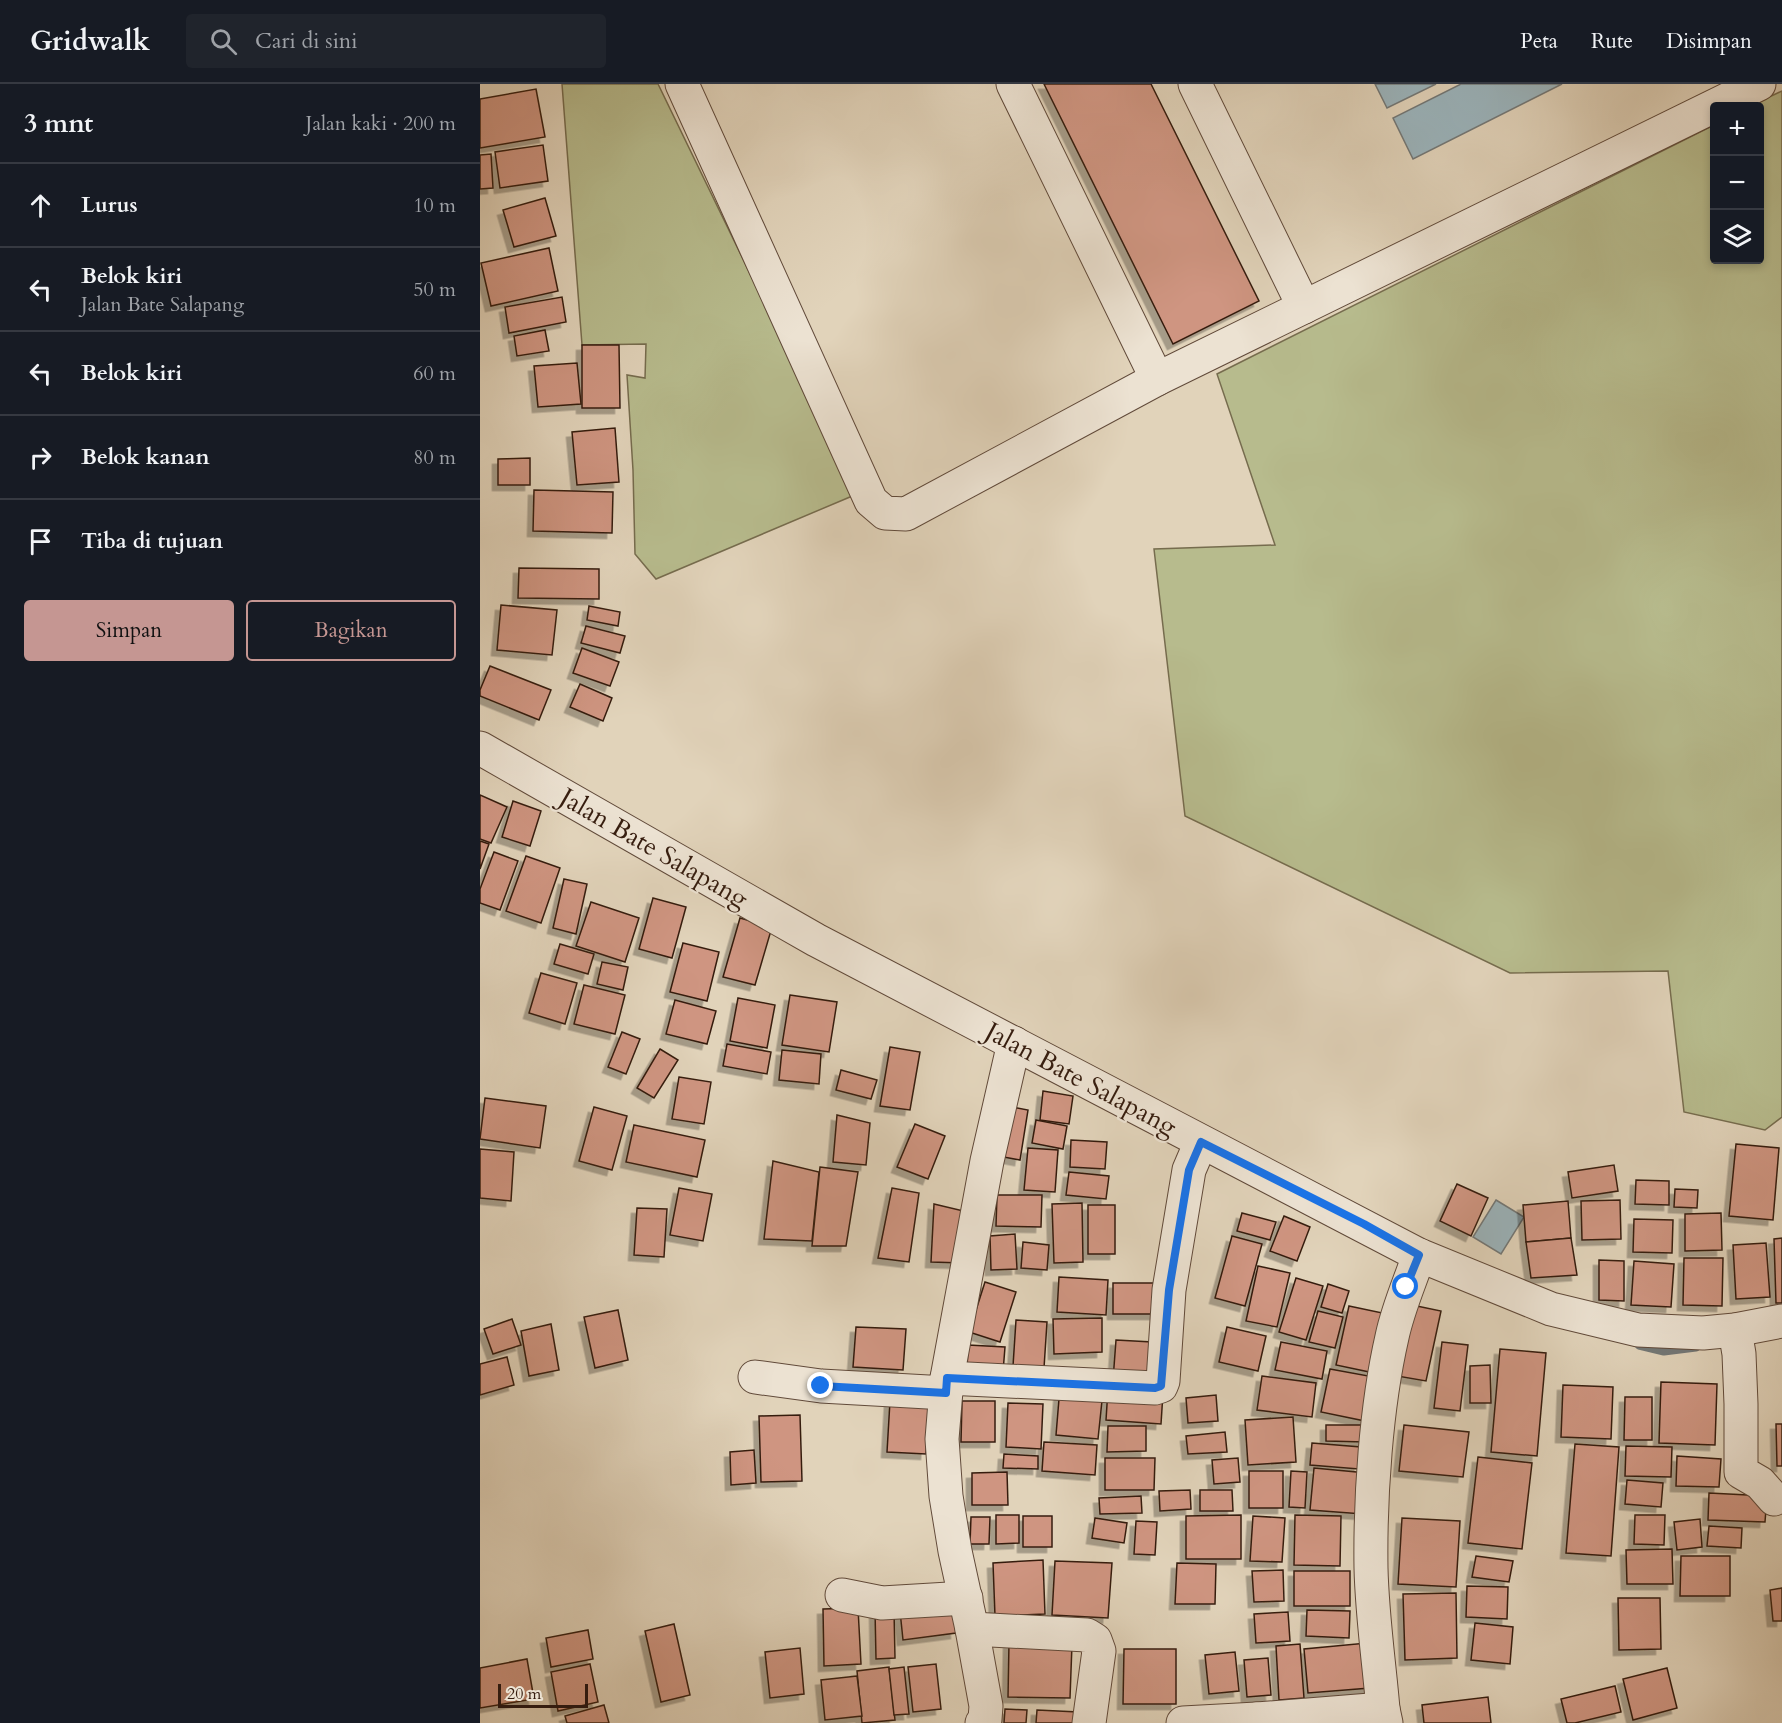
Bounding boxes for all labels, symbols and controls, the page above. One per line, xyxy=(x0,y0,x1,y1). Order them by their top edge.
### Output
search box xyxy=(186,14,606,68)
text: Gridwalk xyxy=(30,22,150,60)
icon: search xyxy=(207,25,240,58)
text: Cari di sini xyxy=(255,26,358,56)
text: Peta xyxy=(1520,27,1558,56)
text: Rute xyxy=(1591,27,1633,56)
text: Disimpan xyxy=(1666,27,1752,56)
map controls xyxy=(1710,102,1764,264)
button: + xyxy=(1710,102,1764,156)
text: 3 mnt xyxy=(24,106,93,141)
text: Jalan kaki · 200 m xyxy=(306,110,456,137)
button: − xyxy=(1710,156,1764,210)
icon: ahead xyxy=(24,189,57,222)
text: Lurus xyxy=(81,190,138,220)
text: 10 m xyxy=(413,192,456,219)
button: layers xyxy=(1710,210,1764,264)
text: Belok kiri xyxy=(81,261,182,291)
icon: left xyxy=(24,273,57,306)
text: 50 m xyxy=(413,276,456,303)
text: Jalan Bate Salapang xyxy=(81,291,244,318)
icon: left xyxy=(24,357,57,390)
text: Belok kiri xyxy=(81,358,182,388)
text: 60 m xyxy=(413,360,456,387)
icon: right xyxy=(24,441,57,474)
text: Belok kanan xyxy=(81,442,210,472)
text: 80 m xyxy=(413,444,456,471)
icon: arrive xyxy=(24,525,57,558)
text: Tiba di tujuan xyxy=(81,526,223,556)
button: Simpan xyxy=(24,600,234,661)
button: Bagikan xyxy=(246,600,456,661)
street label: Jalan Bate Salapang xyxy=(550,778,755,916)
street label: Jalan Bate Salapang xyxy=(976,1012,1183,1144)
route start xyxy=(1392,1273,1418,1299)
route end xyxy=(807,1372,833,1398)
scale bar xyxy=(498,1681,588,1708)
text: 20 m xyxy=(507,1683,541,1705)

